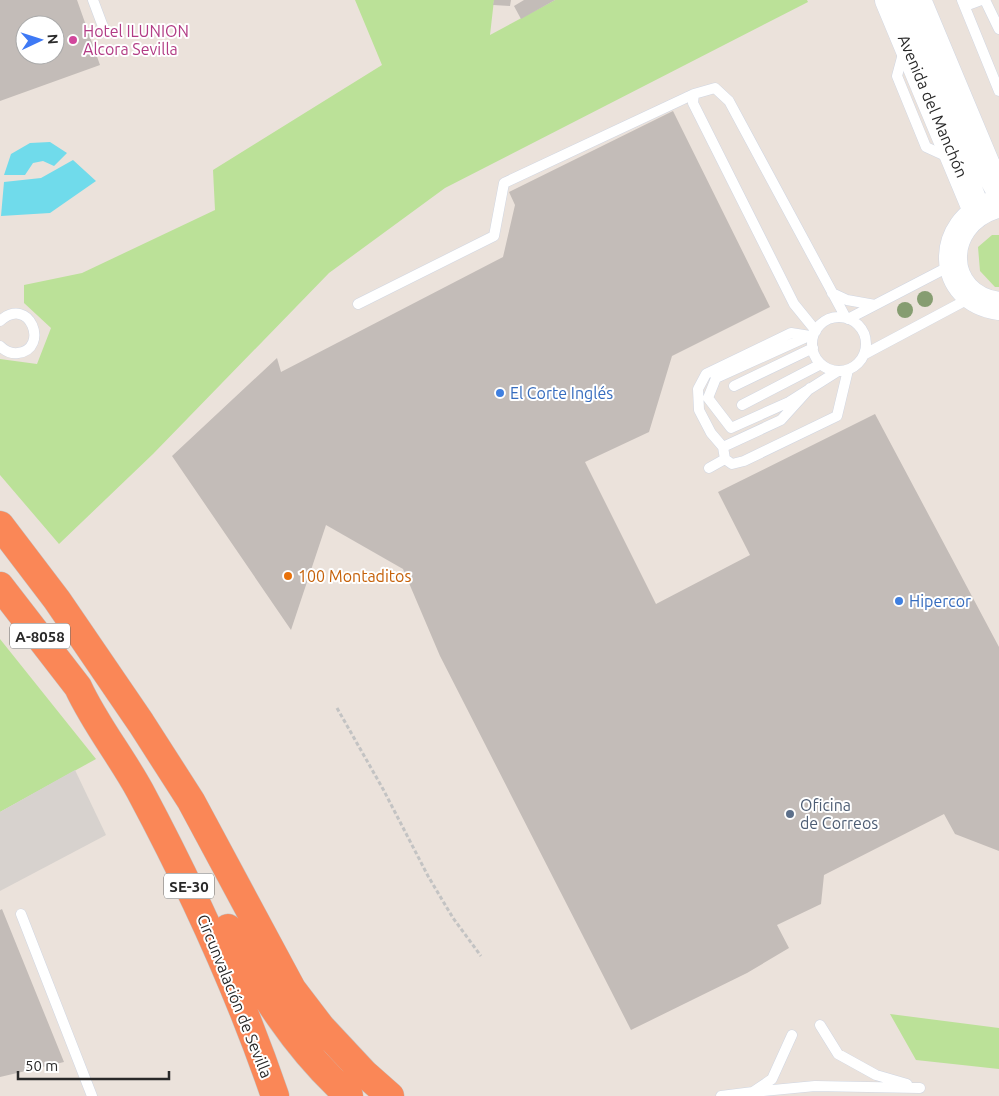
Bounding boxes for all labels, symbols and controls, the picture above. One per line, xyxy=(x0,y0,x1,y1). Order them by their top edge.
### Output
north arrow xyxy=(15,15,65,65)
place label: Hotel ILUNION Alcora Sevilla xyxy=(83,22,189,58)
street label: Avenida del Manchón xyxy=(895,32,971,180)
text: N xyxy=(45,33,61,45)
marker: Hotel ILUNION Alcora Sevilla xyxy=(67,34,79,46)
place label: El Corte Inglés xyxy=(510,384,613,402)
marker: El Corte Inglés xyxy=(494,387,506,399)
place label: 100 Montaditos xyxy=(298,567,411,585)
marker: 100 Montaditos xyxy=(282,570,294,582)
place label: Hipercor xyxy=(909,592,971,610)
marker: Hipercor xyxy=(893,595,905,607)
road number: A-8058 xyxy=(10,624,70,648)
place label: Oficina de Correos xyxy=(800,796,878,832)
marker: Oficina de Correos xyxy=(784,808,796,820)
road number: SE-30 xyxy=(164,874,214,898)
street label: Circunvalación de Sevilla xyxy=(194,912,276,1080)
scale bar xyxy=(18,1048,169,1080)
text: 50 m xyxy=(25,1057,58,1074)

